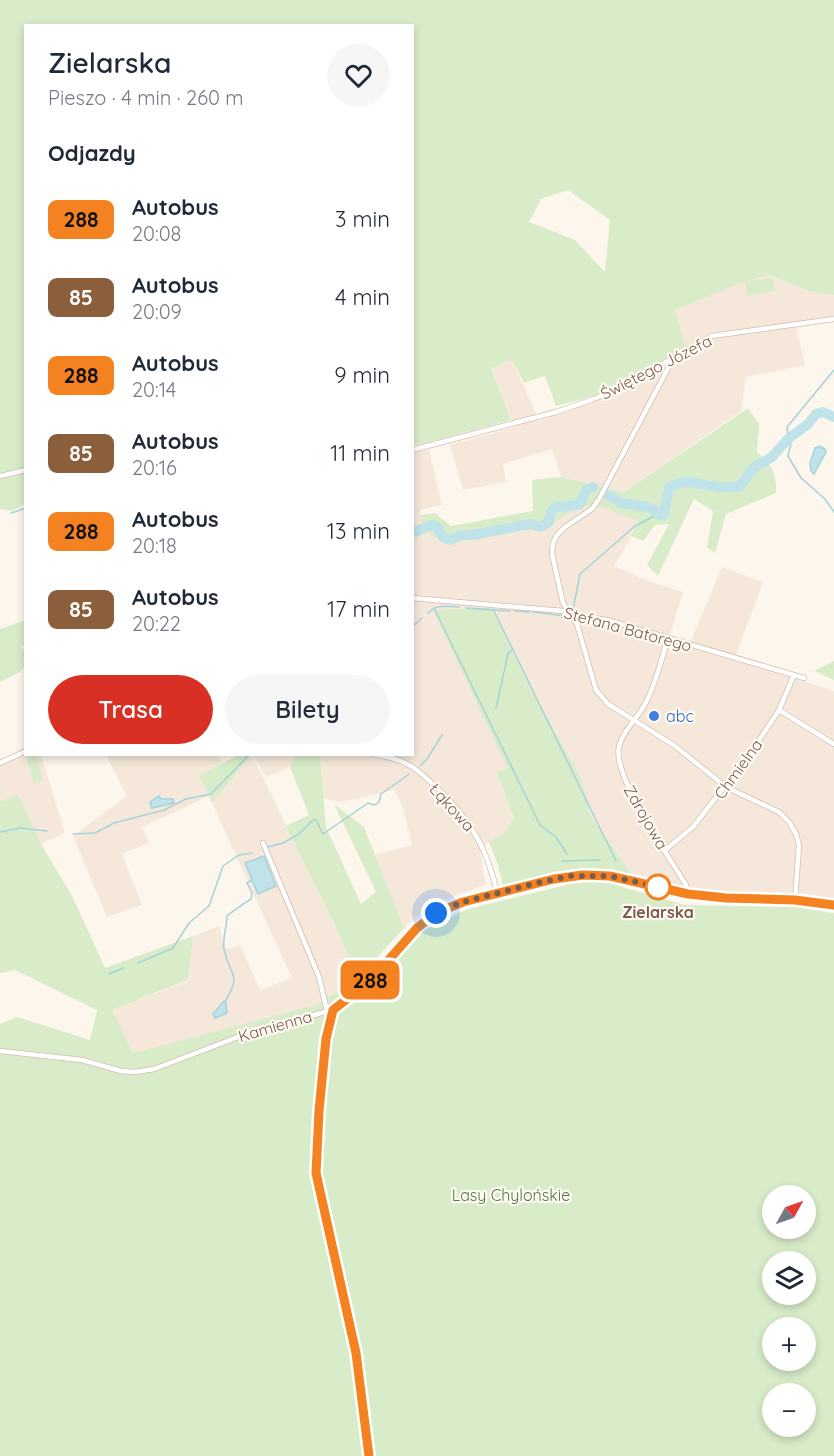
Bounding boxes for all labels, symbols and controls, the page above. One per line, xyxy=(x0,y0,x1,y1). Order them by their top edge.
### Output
button: heart xyxy=(327,44,390,107)
text: Zielarska xyxy=(48,45,171,80)
text: Pieszo · 4 min · 260 m xyxy=(48,85,244,110)
text: Odjazdy xyxy=(48,139,136,167)
text: Autobus xyxy=(132,193,219,221)
text: 3 min xyxy=(335,205,390,233)
text: 288 xyxy=(64,206,98,232)
text: 20:08 xyxy=(132,221,181,246)
text: Autobus xyxy=(132,271,219,299)
text: 4 min xyxy=(335,283,390,311)
text: 85 xyxy=(69,284,93,310)
text: 20:09 xyxy=(132,299,182,324)
street label: Świętego Józefa xyxy=(597,330,715,404)
text: Autobus xyxy=(132,349,219,377)
text: 9 min xyxy=(334,361,390,389)
text: 288 xyxy=(64,362,98,388)
text: 20:14 xyxy=(132,377,176,402)
text: Autobus xyxy=(132,427,219,455)
text: 11 min xyxy=(330,439,390,467)
text: 85 xyxy=(69,440,93,466)
text: 20:16 xyxy=(132,455,177,480)
text: Autobus xyxy=(132,505,219,533)
text: 13 min xyxy=(327,517,390,545)
text: 288 xyxy=(64,518,98,544)
text: 20:18 xyxy=(132,533,177,558)
text: Autobus xyxy=(132,583,219,611)
text: 17 min xyxy=(327,595,390,623)
text: 85 xyxy=(69,596,93,622)
street label: Stefana Batorego xyxy=(562,602,694,656)
text: 20:22 xyxy=(132,611,181,636)
button: Trasa xyxy=(48,675,213,744)
button: Bilety xyxy=(225,675,390,744)
place label: abc xyxy=(666,706,694,726)
marker: abc xyxy=(647,709,661,723)
street label: Chmielna xyxy=(710,735,766,803)
street label: Łąkowa xyxy=(425,779,479,835)
street label: Zdrojowa xyxy=(620,781,672,853)
marker: Zielarska xyxy=(645,874,671,900)
your location xyxy=(421,898,451,928)
place label: Zielarska xyxy=(622,902,694,922)
line badge: 288 xyxy=(336,960,404,1000)
text: 288 xyxy=(353,967,387,993)
street label: Kamienna xyxy=(236,1006,314,1046)
park label: Lasy Chylońskie xyxy=(452,1185,570,1205)
north arrow xyxy=(762,1185,816,1239)
map controls xyxy=(762,1185,816,1437)
button: layers xyxy=(762,1251,816,1305)
button: + xyxy=(762,1317,816,1371)
button: − xyxy=(762,1383,816,1437)

